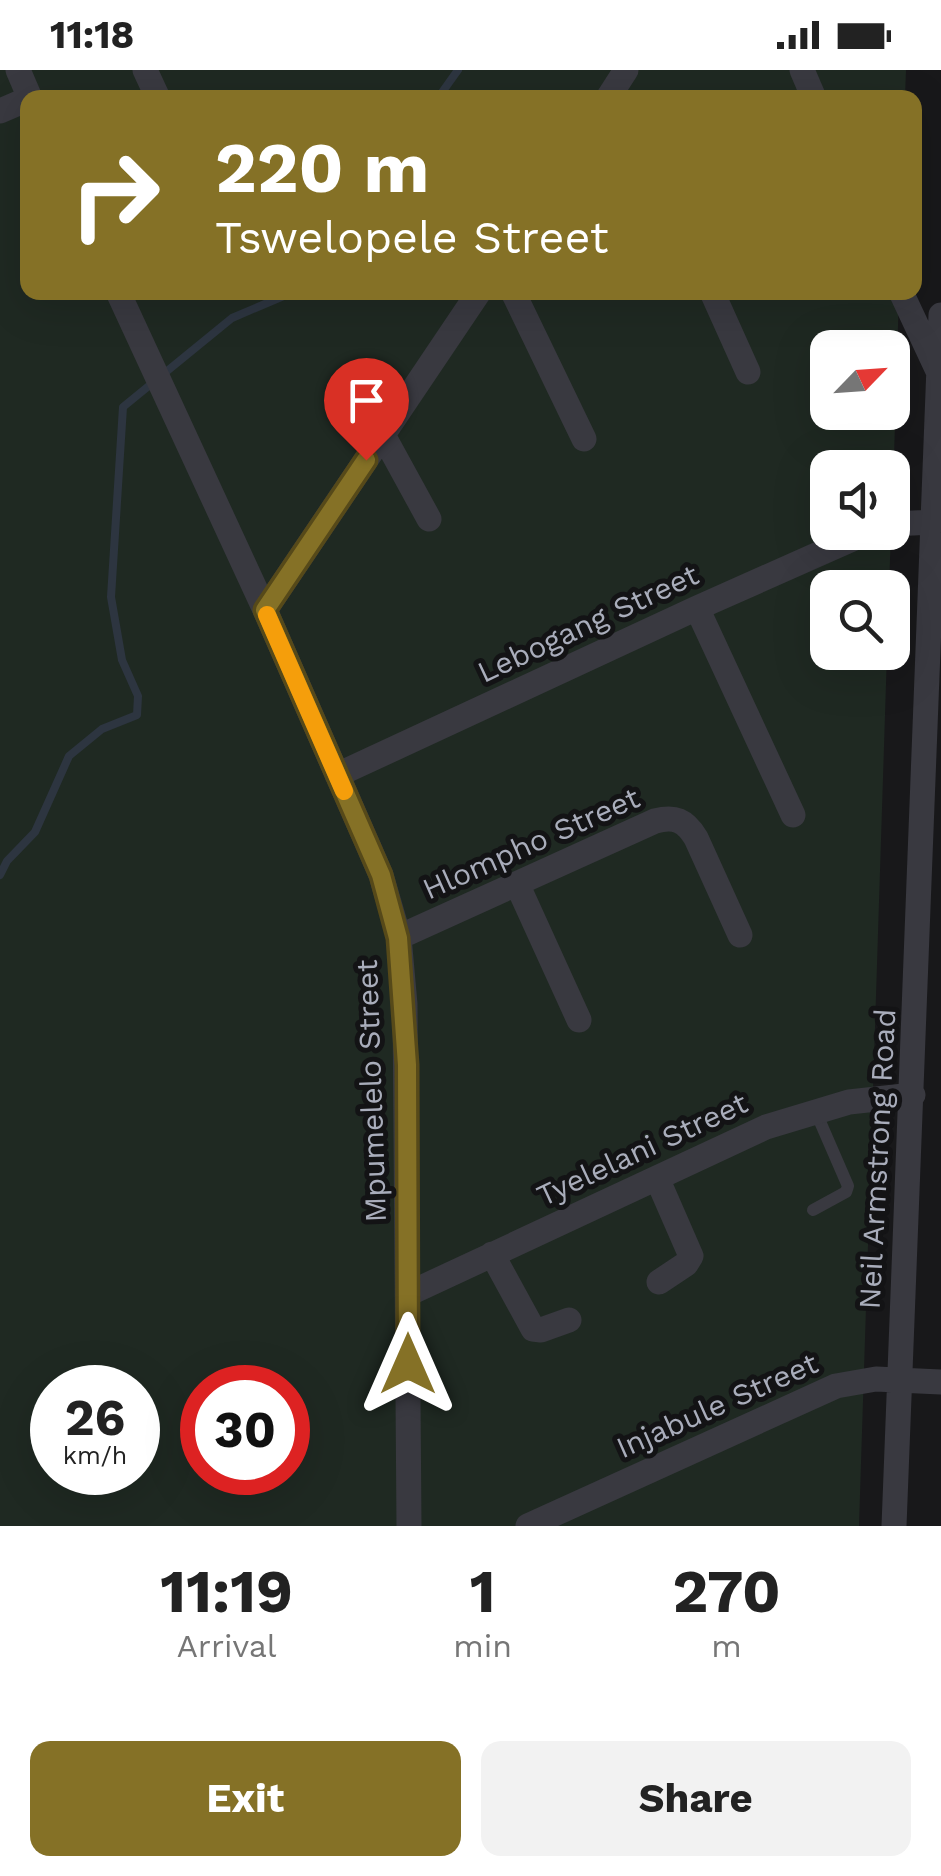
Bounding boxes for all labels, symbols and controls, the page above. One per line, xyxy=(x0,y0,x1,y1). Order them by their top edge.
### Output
text: 11:18 xyxy=(50,13,134,57)
text: 220 m xyxy=(215,127,429,209)
icon: right xyxy=(50,130,180,260)
text: Tswelopele Street xyxy=(215,211,609,264)
north arrow xyxy=(810,330,910,430)
map controls xyxy=(810,330,910,670)
pin xyxy=(324,358,409,461)
icon: arrive xyxy=(339,373,394,428)
button: sound xyxy=(810,450,910,550)
street label: Lebogang Street xyxy=(472,556,704,689)
button: search xyxy=(810,570,910,670)
street label: Hlompho Street xyxy=(417,779,645,906)
street label: Mpumelelo Street xyxy=(349,959,393,1223)
street label: Neil Armstrong Road xyxy=(852,1008,902,1310)
street label: Tyelelani Street xyxy=(531,1085,753,1213)
position arrow xyxy=(356,1312,460,1416)
street label: Injabule Street xyxy=(611,1345,823,1465)
speed limit sign: 30 xyxy=(180,1365,310,1495)
text: 26 xyxy=(65,1388,125,1447)
text: km/h xyxy=(63,1441,127,1470)
text: 11:19 xyxy=(160,1556,293,1627)
text: 1 xyxy=(470,1556,496,1627)
text: 270 xyxy=(672,1556,781,1627)
text: Arrival xyxy=(177,1627,277,1665)
text: min xyxy=(453,1627,512,1665)
text: m xyxy=(711,1627,742,1665)
button: Exit xyxy=(30,1741,461,1856)
button: Share xyxy=(481,1741,911,1856)

